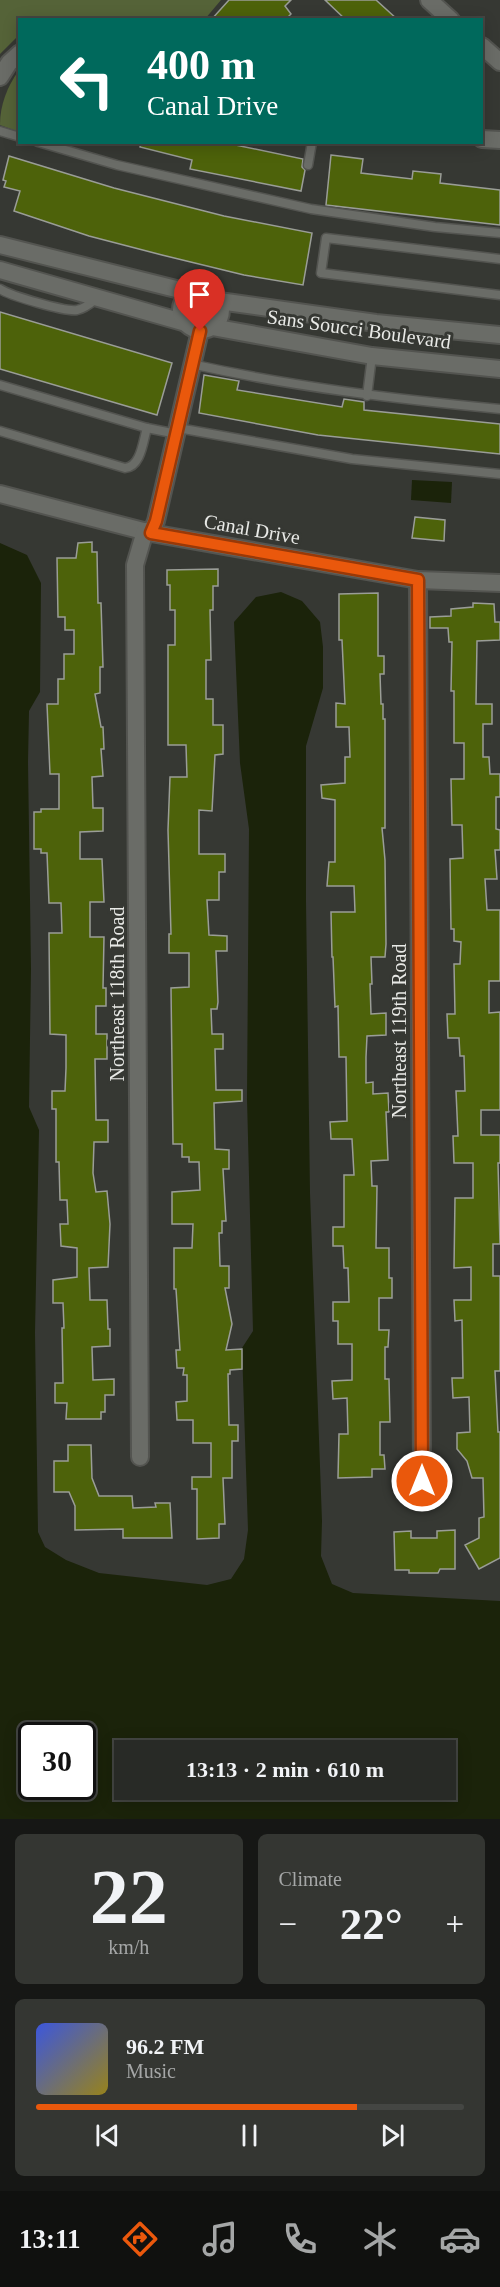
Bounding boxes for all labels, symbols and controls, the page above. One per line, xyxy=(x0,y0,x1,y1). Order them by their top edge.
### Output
icon: left xyxy=(48,42,126,120)
text: 400 m xyxy=(147,42,256,88)
text: Canal Drive xyxy=(147,91,278,121)
pin xyxy=(174,269,225,331)
icon: arrive xyxy=(183,278,216,311)
street label: Sans Soucci Boulevard xyxy=(266,305,452,353)
street label: Canal Drive xyxy=(202,510,302,548)
street label: Northeast 118th Road xyxy=(106,907,128,1081)
street label: Northeast 119th Road xyxy=(388,944,410,1118)
position arrow xyxy=(390,1449,454,1513)
speed limit sign: 30 xyxy=(18,1722,96,1800)
text: 13:13 · 2 min · 610 m xyxy=(186,1757,384,1782)
text: 22 xyxy=(90,1853,168,1940)
text: Climate xyxy=(279,1868,342,1890)
text: 22° xyxy=(340,1899,403,1949)
text: − xyxy=(279,1906,297,1942)
text: + xyxy=(445,1906,464,1942)
text: km/h xyxy=(108,1936,149,1958)
text: 96.2 FM xyxy=(126,2034,204,2059)
text: Music xyxy=(126,2060,176,2082)
icon: previous xyxy=(91,2119,124,2152)
icon: pause xyxy=(233,2119,266,2152)
icon: next xyxy=(376,2119,409,2152)
icon: directions xyxy=(119,2218,161,2260)
icon: music xyxy=(199,2218,241,2260)
icon: phone xyxy=(279,2218,321,2260)
icon: climate xyxy=(359,2218,401,2260)
icon: car xyxy=(439,2218,481,2260)
text: 13:11 xyxy=(19,2224,81,2254)

